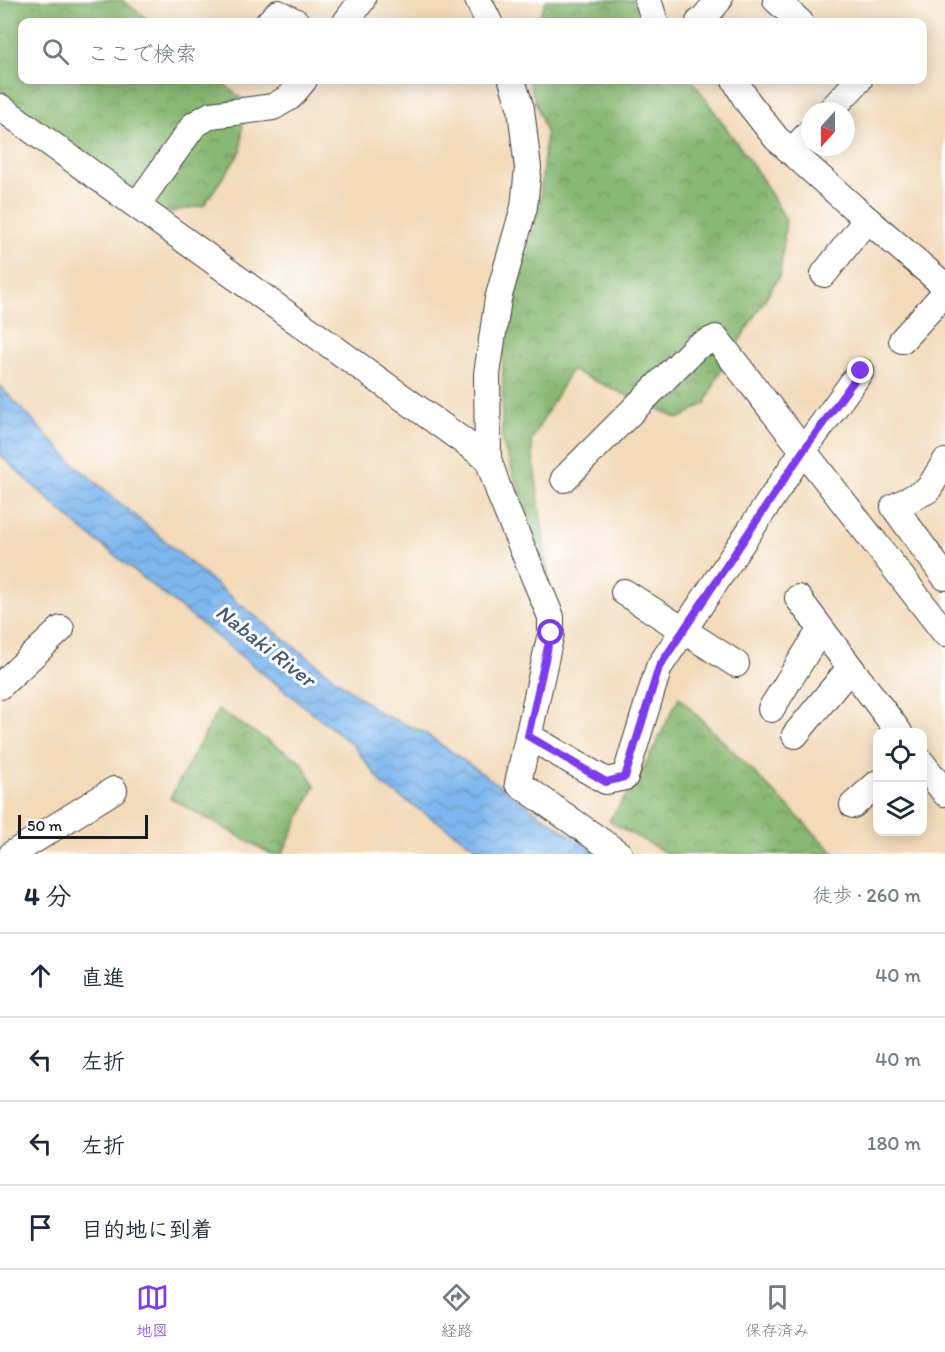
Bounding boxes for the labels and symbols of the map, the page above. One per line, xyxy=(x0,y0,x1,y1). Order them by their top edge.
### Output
north arrow xyxy=(801,102,855,156)
route end xyxy=(847,357,873,383)
water label: Nabaki River xyxy=(211,598,323,694)
route start xyxy=(537,619,563,645)
scale bar xyxy=(18,812,148,840)

